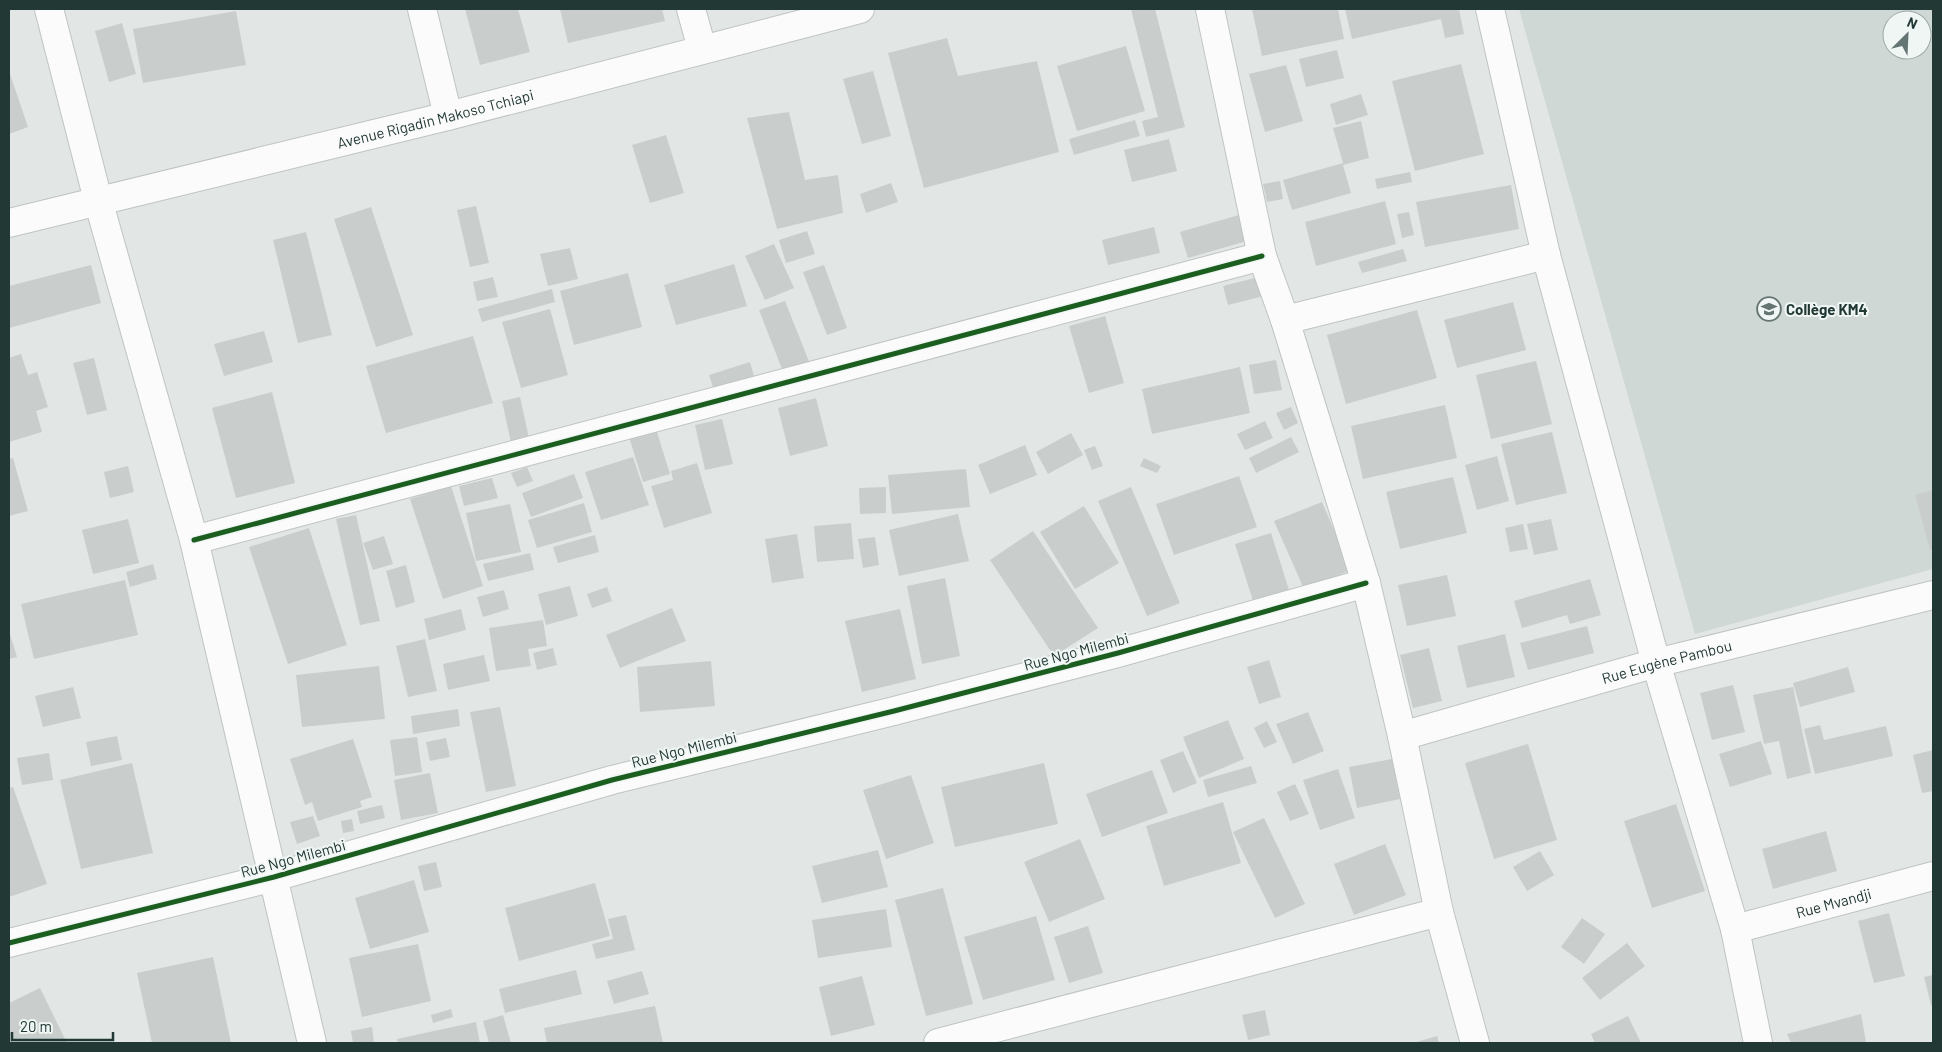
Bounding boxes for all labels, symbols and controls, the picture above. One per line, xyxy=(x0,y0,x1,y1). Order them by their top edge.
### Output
north arrow xyxy=(1882,10,1932,60)
text: N xyxy=(1905,13,1920,32)
street label: Avenue Rigadin Makoso Tchiapi xyxy=(335,85,536,152)
school or university icon: Collège KM4 xyxy=(1756,296,1782,322)
place label: Collège KM4 xyxy=(1786,300,1868,318)
street label: Rue Ngo Milembi xyxy=(1022,628,1130,674)
street label: Rue Eugène Pambou xyxy=(1600,636,1733,687)
street label: Rue Ngo Milembi xyxy=(629,727,739,771)
street label: Rue Ngo Milembi xyxy=(239,835,347,881)
street label: Rue Mvandji xyxy=(1794,884,1873,921)
scale bar xyxy=(12,1010,114,1042)
text: 20 m xyxy=(20,1017,52,1035)

